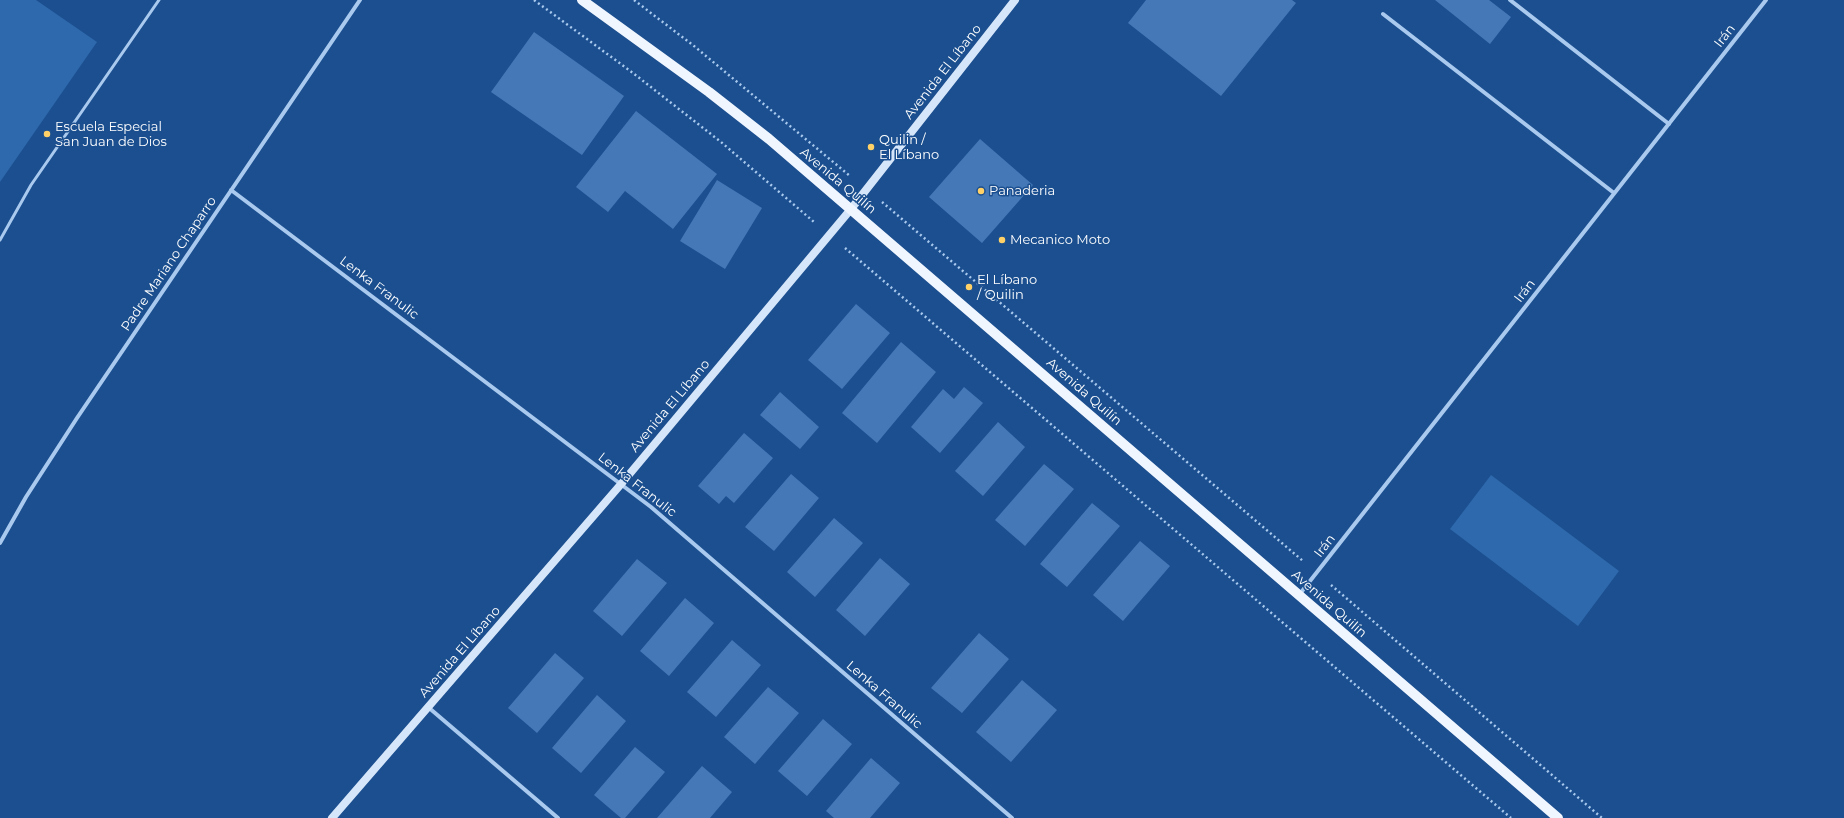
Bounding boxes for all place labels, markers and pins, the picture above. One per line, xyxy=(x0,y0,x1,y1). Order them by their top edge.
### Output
place label: Escuela Especial San Juan de Dios xyxy=(55,119,167,150)
marker: Escuela Especial San Juan de Dios xyxy=(42,129,52,139)
place label: Quilin / El Líbano xyxy=(879,132,939,163)
marker: Quilin / El Líbano xyxy=(866,142,876,152)
place label: Panaderia xyxy=(989,183,1055,199)
marker: Panaderia xyxy=(976,186,986,196)
place label: Mecanico Moto xyxy=(1010,232,1110,248)
marker: Mecanico Moto xyxy=(997,235,1007,245)
place label: El Líbano / Quilin xyxy=(977,272,1037,303)
marker: El Líbano / Quilin xyxy=(964,282,974,292)

